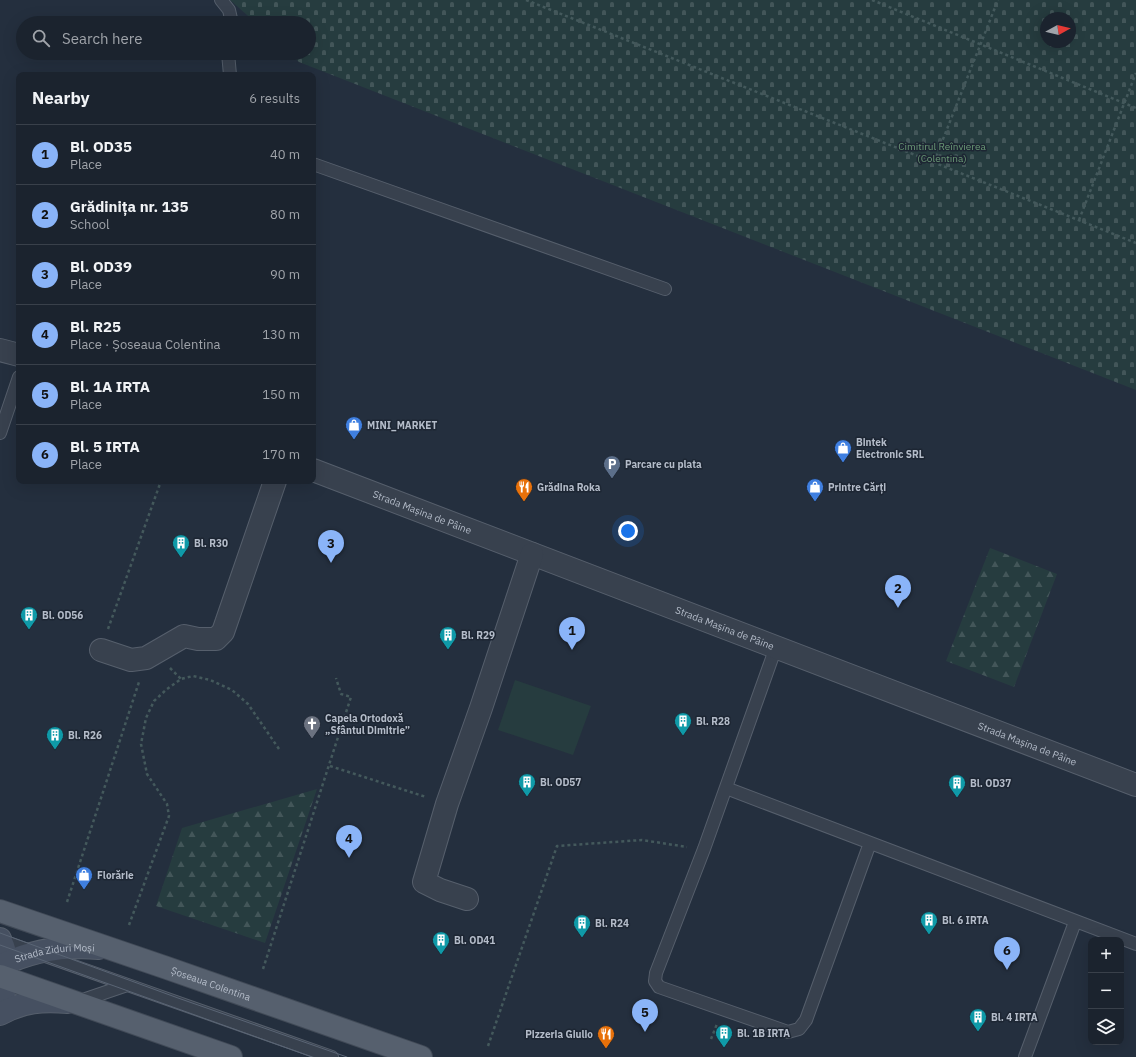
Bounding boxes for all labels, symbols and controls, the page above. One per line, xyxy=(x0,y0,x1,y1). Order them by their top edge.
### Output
north arrow xyxy=(1040,12,1076,48)
search box xyxy=(16,16,316,60)
icon: search xyxy=(30,27,52,49)
text: Search here xyxy=(62,29,142,48)
text: Nearby xyxy=(32,87,90,109)
text: 6 results xyxy=(249,90,300,107)
text: Bl. OD35 xyxy=(70,137,132,156)
park label: Cimitirul Reînvierea (Colentina) xyxy=(898,140,986,165)
text: 1 xyxy=(41,146,49,163)
text: 40 m xyxy=(270,146,300,163)
text: Place xyxy=(70,156,102,173)
text: Grădinița nr. 135 xyxy=(70,197,189,216)
text: 2 xyxy=(41,206,49,223)
text: 80 m xyxy=(270,206,300,223)
text: School xyxy=(70,216,110,233)
text: Bl. OD39 xyxy=(70,257,132,276)
text: 3 xyxy=(41,266,49,283)
text: 90 m xyxy=(270,266,300,283)
text: Place xyxy=(70,276,102,293)
text: Bl. R25 xyxy=(70,317,121,336)
text: 4 xyxy=(41,326,49,343)
text: 130 m xyxy=(262,326,300,343)
text: Place · Șoseaua Colentina xyxy=(70,336,221,353)
text: Bl. 1A IRTA xyxy=(70,377,150,396)
text: 5 xyxy=(41,386,49,403)
text: 150 m xyxy=(262,386,300,403)
text: Place xyxy=(70,396,102,413)
shop icon: MINI_MARKET xyxy=(344,415,364,440)
place label: MINI_MARKET xyxy=(367,419,437,432)
place label: Bintek Electronic SRL xyxy=(856,436,924,461)
text: Bl. 5 IRTA xyxy=(70,437,140,456)
shop icon: Bintek Electronic SRL xyxy=(833,438,853,463)
text: 6 xyxy=(41,446,49,463)
text: 170 m xyxy=(262,446,300,463)
parking icon: Parcare cu plata xyxy=(602,454,622,479)
text: Place xyxy=(70,456,102,473)
place label: Parcare cu plata xyxy=(625,458,702,471)
restaurant icon: Grădina Roka xyxy=(514,477,534,502)
shop icon: Printre Cărți xyxy=(805,477,825,502)
place label: Grădina Roka xyxy=(537,481,601,494)
place label: Printre Cărți xyxy=(828,481,886,494)
street label: Strada Mașina de Pâine xyxy=(371,487,474,537)
your location xyxy=(618,521,638,541)
pin: 3 xyxy=(318,530,344,563)
building icon: Bl. R30 xyxy=(171,533,191,558)
place label: Bl. R30 xyxy=(194,537,228,550)
pin: 2 xyxy=(885,575,911,608)
street label: Strada Mașina de Pâine xyxy=(674,603,777,653)
building icon: Bl. OD56 xyxy=(19,605,39,630)
place label: Bl. OD56 xyxy=(42,609,83,622)
pin: 1 xyxy=(559,617,585,650)
building icon: Bl. R29 xyxy=(438,625,458,650)
place label: Bl. R29 xyxy=(461,629,495,642)
building icon: Bl. R28 xyxy=(673,711,693,736)
place label: Capela Ortodoxă „Sfântul Dimitrie” xyxy=(325,712,410,737)
church icon: Capela Ortodoxă „Sfântul Dimitrie” xyxy=(302,714,322,739)
place label: Bl. R28 xyxy=(696,715,730,728)
street label: Strada Mașina de Pâine xyxy=(976,719,1079,768)
building icon: Bl. R26 xyxy=(45,725,65,750)
place label: Bl. R26 xyxy=(68,729,102,742)
building icon: Bl. OD57 xyxy=(517,772,537,797)
building icon: Bl. OD37 xyxy=(947,773,967,798)
place label: Bl. OD57 xyxy=(540,776,581,789)
place label: Bl. OD37 xyxy=(970,777,1011,790)
pin: 4 xyxy=(336,825,362,858)
shop icon: Florărie xyxy=(74,865,94,890)
place label: Florărie xyxy=(97,869,134,882)
building icon: Bl. 6 IRTA xyxy=(919,910,939,935)
building icon: Bl. R24 xyxy=(572,913,592,938)
place label: Bl. 6 IRTA xyxy=(942,914,989,927)
place label: Bl. R24 xyxy=(595,917,629,930)
building icon: Bl. OD41 xyxy=(431,930,451,955)
place label: Bl. OD41 xyxy=(454,934,495,947)
pin: 6 xyxy=(994,937,1020,970)
map controls xyxy=(1088,937,1124,1045)
button: + xyxy=(1088,937,1124,973)
street label: Strada Ziduri Moși xyxy=(13,941,95,965)
street label: Șoseaua Colentina xyxy=(169,963,253,1004)
button: − xyxy=(1088,973,1124,1009)
pin: 5 xyxy=(632,999,658,1032)
building icon: Bl. 4 IRTA xyxy=(968,1007,988,1032)
button: layers xyxy=(1088,1009,1124,1045)
place label: Bl. 4 IRTA xyxy=(991,1011,1038,1024)
building icon: Bl. 1B IRTA xyxy=(714,1023,734,1048)
restaurant icon: Pizzeria Giulio xyxy=(596,1024,616,1049)
place label: Bl. 1B IRTA xyxy=(737,1027,790,1040)
place label: Pizzeria Giulio xyxy=(525,1028,593,1041)

